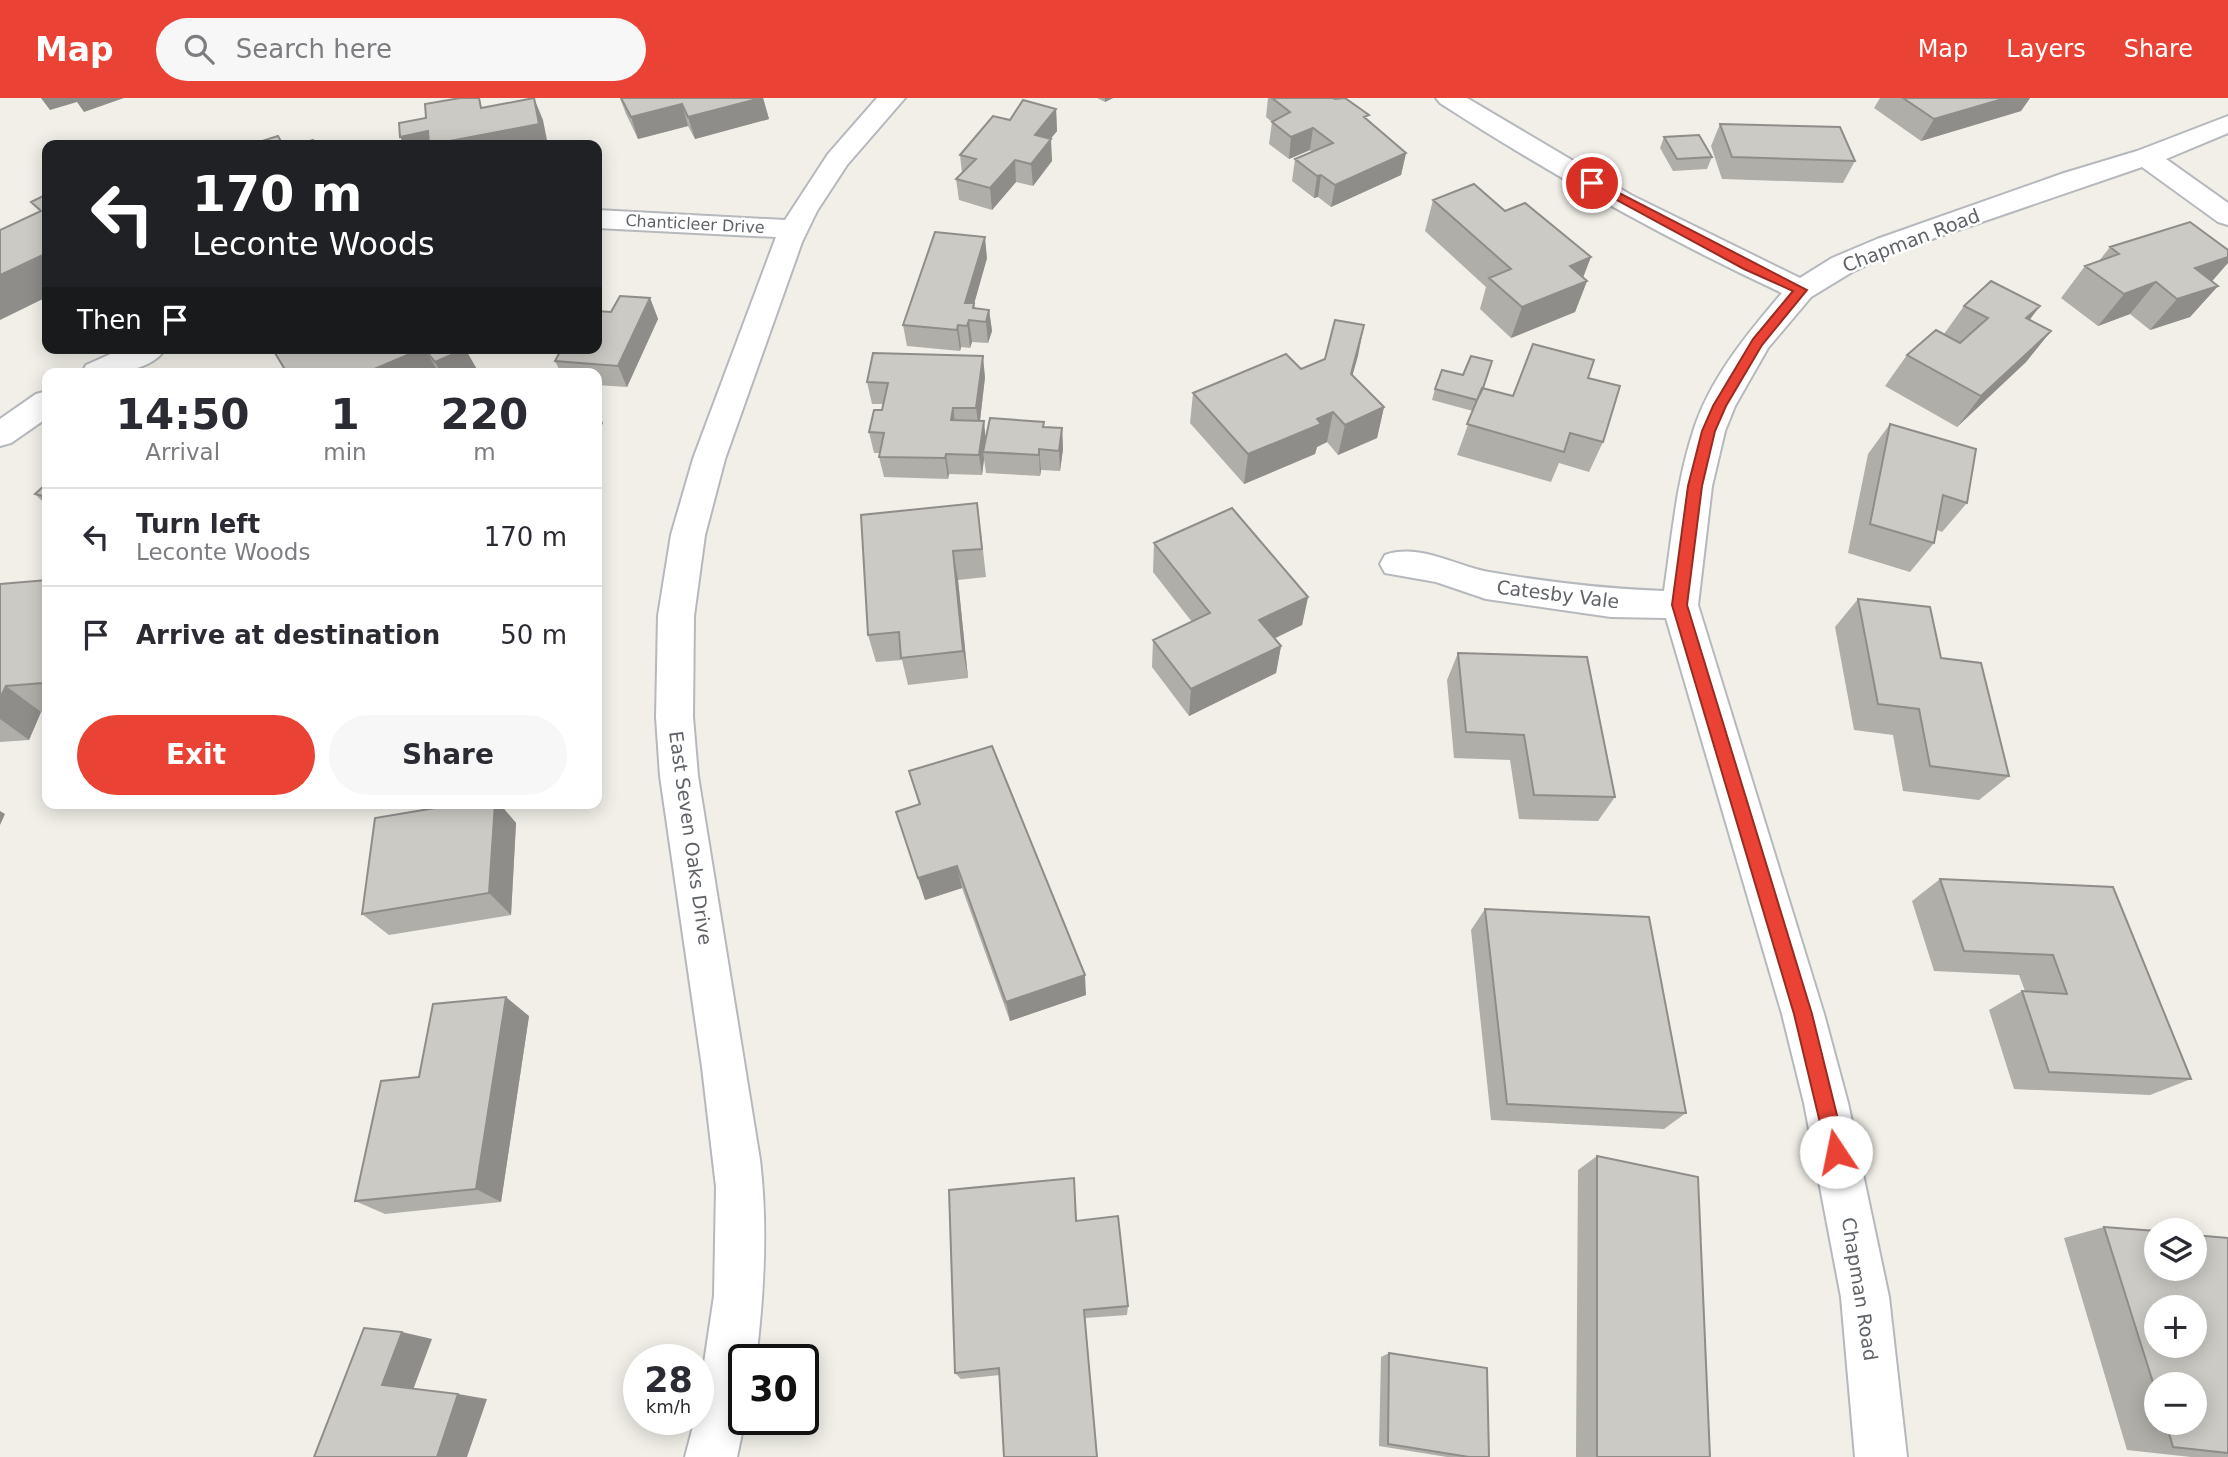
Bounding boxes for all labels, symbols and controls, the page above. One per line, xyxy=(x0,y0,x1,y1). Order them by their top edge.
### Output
search box xyxy=(156,18,646,81)
text: Map xyxy=(35,30,114,69)
icon: search xyxy=(180,30,218,68)
text: Search here xyxy=(236,34,392,64)
text: Map xyxy=(1918,35,1968,63)
text: Layers xyxy=(2006,35,2086,63)
text: Share xyxy=(2124,35,2193,63)
pin xyxy=(1562,153,1622,213)
icon: arrive xyxy=(1573,164,1611,202)
text: 170 m xyxy=(192,166,362,223)
icon: left xyxy=(77,168,168,259)
street label: Chapman Road xyxy=(1839,204,1983,276)
street label: Chanticleer Drive xyxy=(625,211,765,237)
text: Leconte Woods xyxy=(192,225,435,263)
icon: arrive xyxy=(156,301,194,339)
text: Then xyxy=(77,305,142,335)
text: 14:50 xyxy=(116,390,250,439)
text: 1 xyxy=(330,390,360,439)
text: 220 xyxy=(441,390,528,439)
text: Arrival xyxy=(145,439,220,465)
text: min xyxy=(323,439,367,465)
text: m xyxy=(473,439,496,465)
text: Turn left xyxy=(136,509,260,539)
icon: left xyxy=(77,518,115,556)
text: 170 m xyxy=(484,522,567,552)
text: Leconte Woods xyxy=(136,539,310,565)
street label: Catesby Vale xyxy=(1495,576,1621,612)
icon: arrive xyxy=(77,616,115,654)
text: Arrive at destination xyxy=(136,620,440,650)
text: 50 m xyxy=(500,620,567,650)
button: Exit xyxy=(77,715,315,795)
button: Share xyxy=(329,715,567,795)
street label: East Seven Oaks Drive xyxy=(665,730,717,946)
position arrow xyxy=(1799,1115,1873,1189)
street label: Chapman Road xyxy=(1838,1216,1882,1362)
map controls xyxy=(2144,1218,2207,1435)
button: layers xyxy=(2144,1218,2207,1281)
button: + xyxy=(2144,1295,2207,1358)
speed limit sign: 30 xyxy=(728,1344,819,1435)
text: 28 xyxy=(644,1360,693,1400)
button: − xyxy=(2144,1372,2207,1435)
text: km/h xyxy=(646,1396,691,1417)

